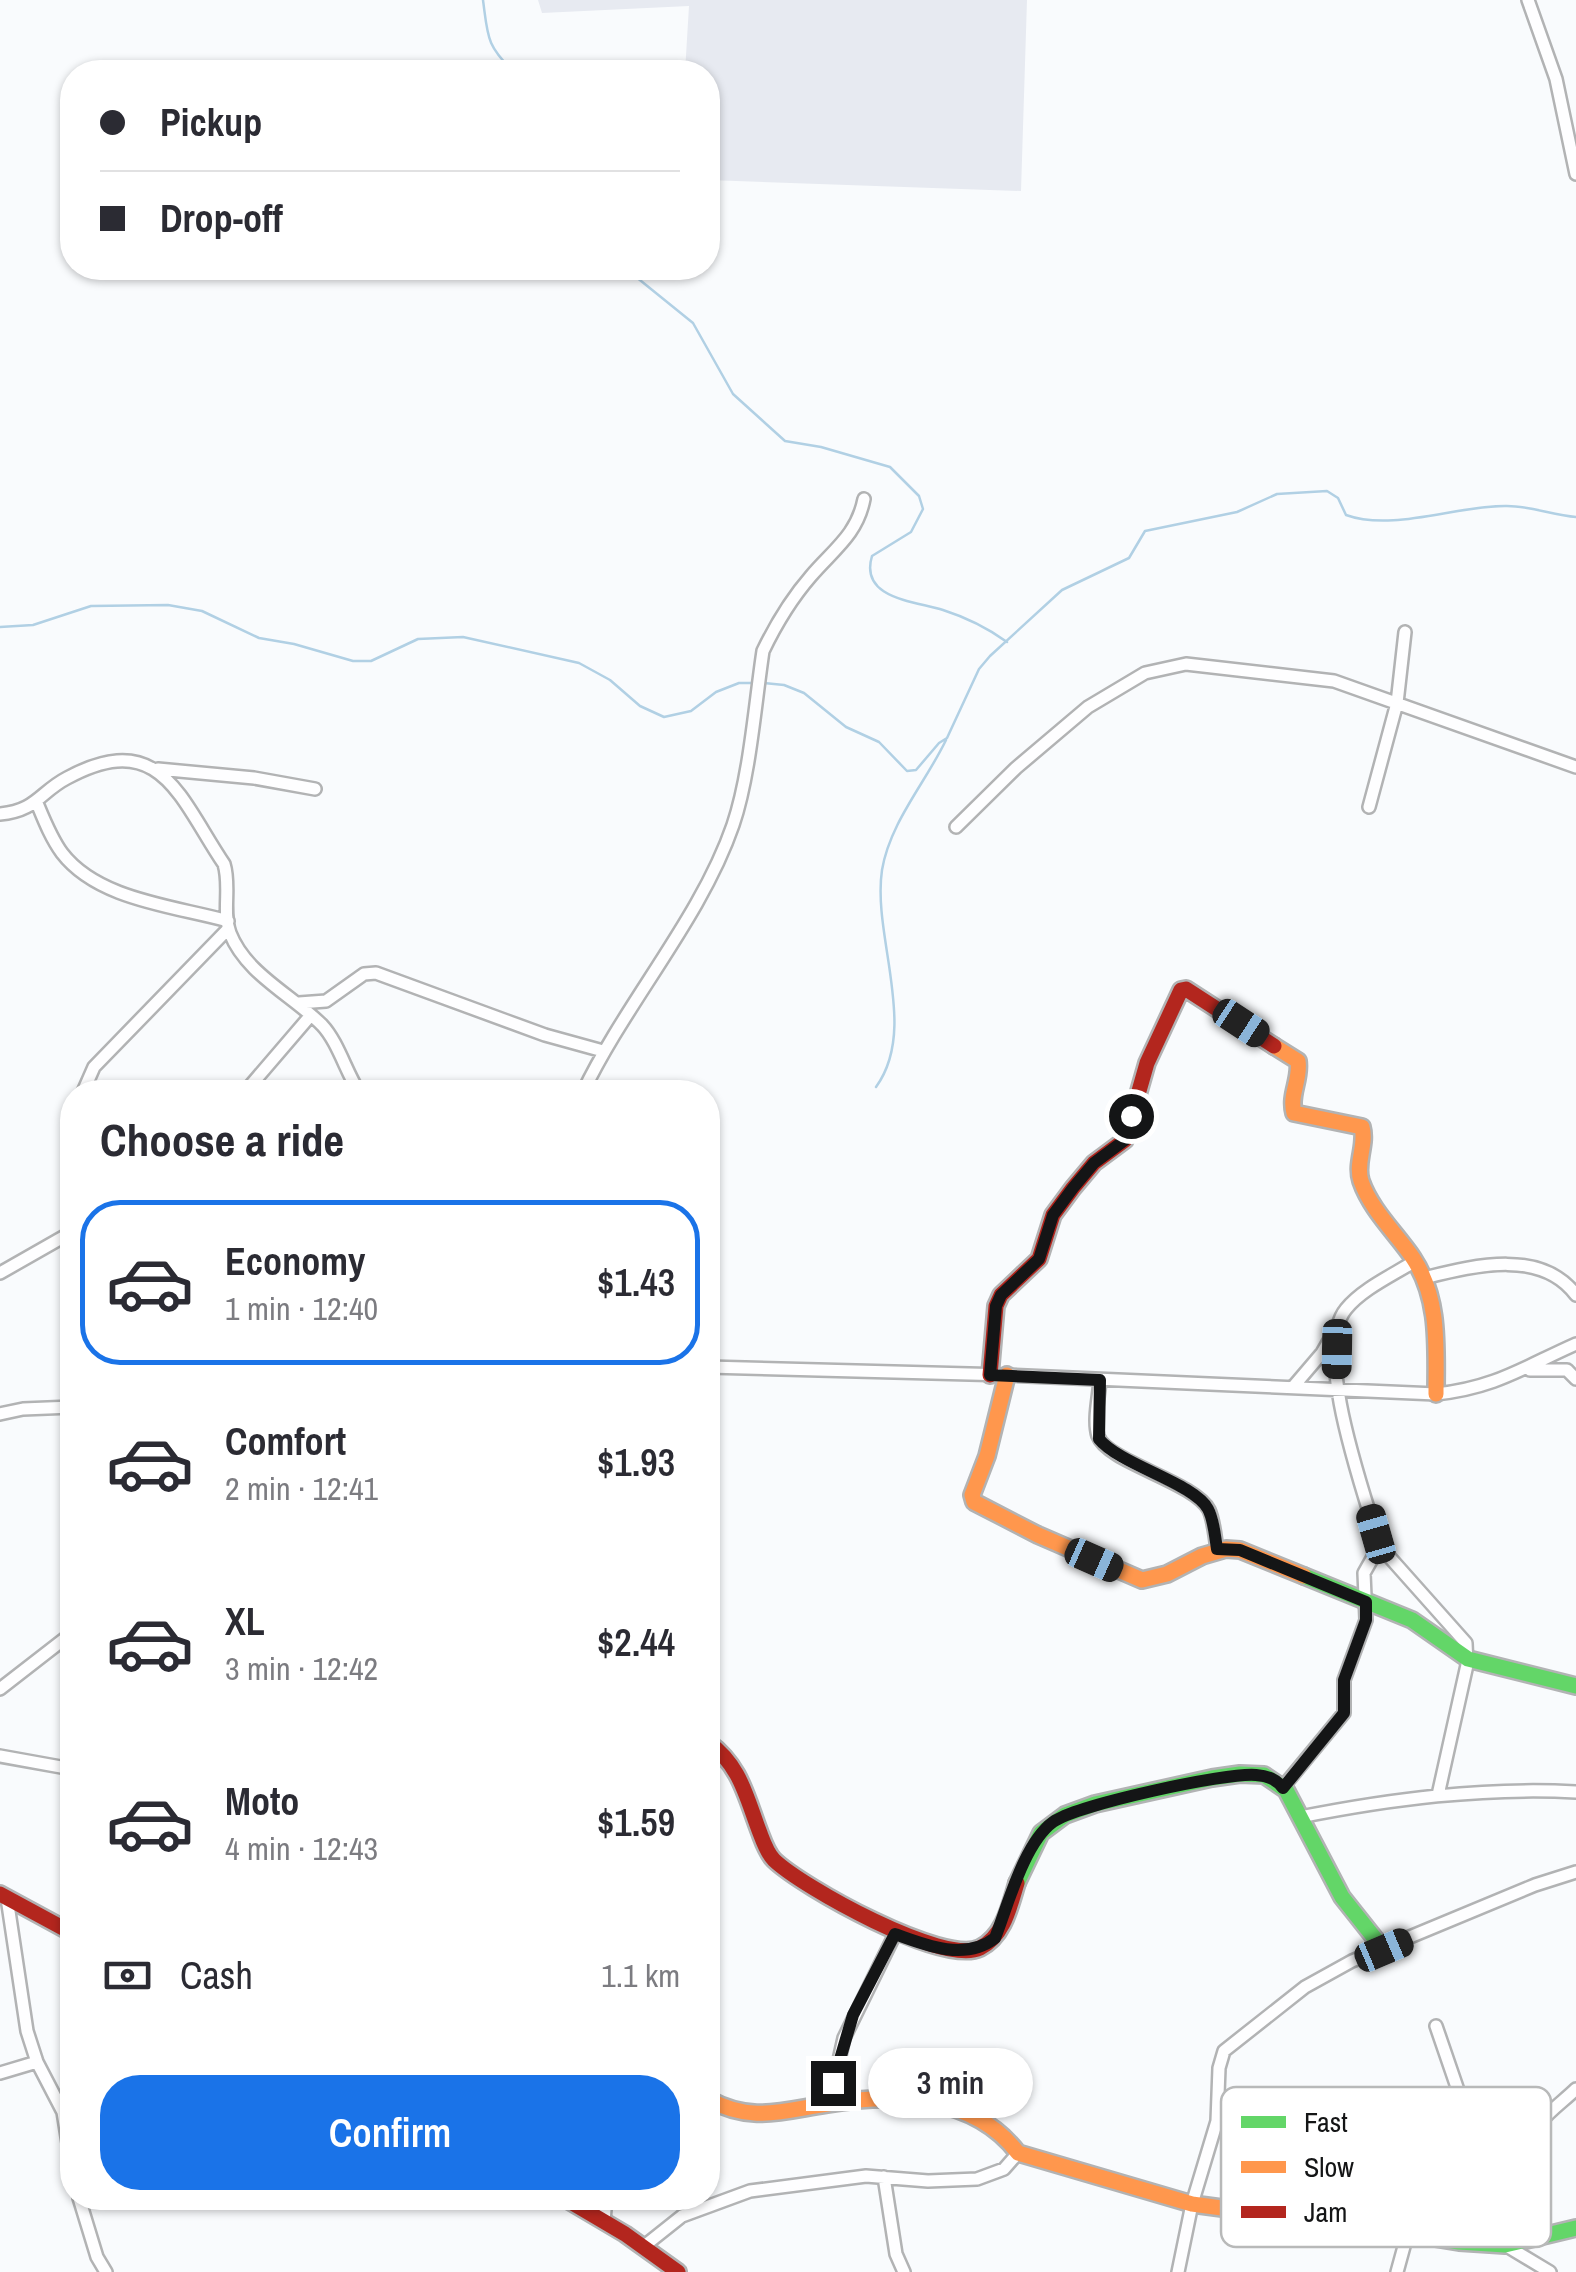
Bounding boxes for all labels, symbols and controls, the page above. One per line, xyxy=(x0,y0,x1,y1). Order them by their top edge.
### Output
text: Pickup xyxy=(160,97,262,148)
text: Drop-off xyxy=(160,193,283,244)
car xyxy=(1208,994,1274,1052)
route start xyxy=(1109,1094,1154,1139)
text: Choose a ride xyxy=(100,1109,344,1170)
text: Economy xyxy=(225,1236,365,1287)
icon: car xyxy=(105,1238,195,1328)
text: $1.43 xyxy=(597,1257,675,1308)
text: 1 min · 12:40 xyxy=(225,1287,378,1330)
car xyxy=(1321,1319,1353,1379)
text: Comfort xyxy=(225,1416,346,1467)
icon: car xyxy=(105,1418,195,1508)
text: $1.93 xyxy=(597,1437,675,1488)
text: 2 min · 12:41 xyxy=(225,1467,378,1510)
car xyxy=(1353,1501,1399,1567)
car xyxy=(1060,1534,1128,1586)
text: XL xyxy=(225,1596,265,1647)
icon: car xyxy=(105,1598,195,1688)
text: $2.44 xyxy=(597,1617,675,1668)
text: 3 min · 12:42 xyxy=(225,1647,378,1690)
text: Moto xyxy=(225,1776,299,1827)
icon: car xyxy=(105,1778,195,1868)
text: $1.59 xyxy=(597,1797,675,1848)
text: 4 min · 12:43 xyxy=(225,1827,378,1870)
car xyxy=(1351,1924,1417,1976)
icon: cash xyxy=(100,1948,155,2003)
text: Cash xyxy=(180,1950,253,2001)
text: 1.1 km xyxy=(601,1954,680,1997)
callout: 3 min xyxy=(868,2048,1033,2118)
route end xyxy=(811,2061,856,2106)
text: 3 min xyxy=(917,2061,984,2104)
button: Confirm xyxy=(100,2075,680,2190)
legend xyxy=(1221,2087,1551,2247)
text: Fast xyxy=(1304,2103,1348,2141)
text: Slow xyxy=(1304,2148,1354,2186)
text: Jam xyxy=(1304,2193,1347,2231)

